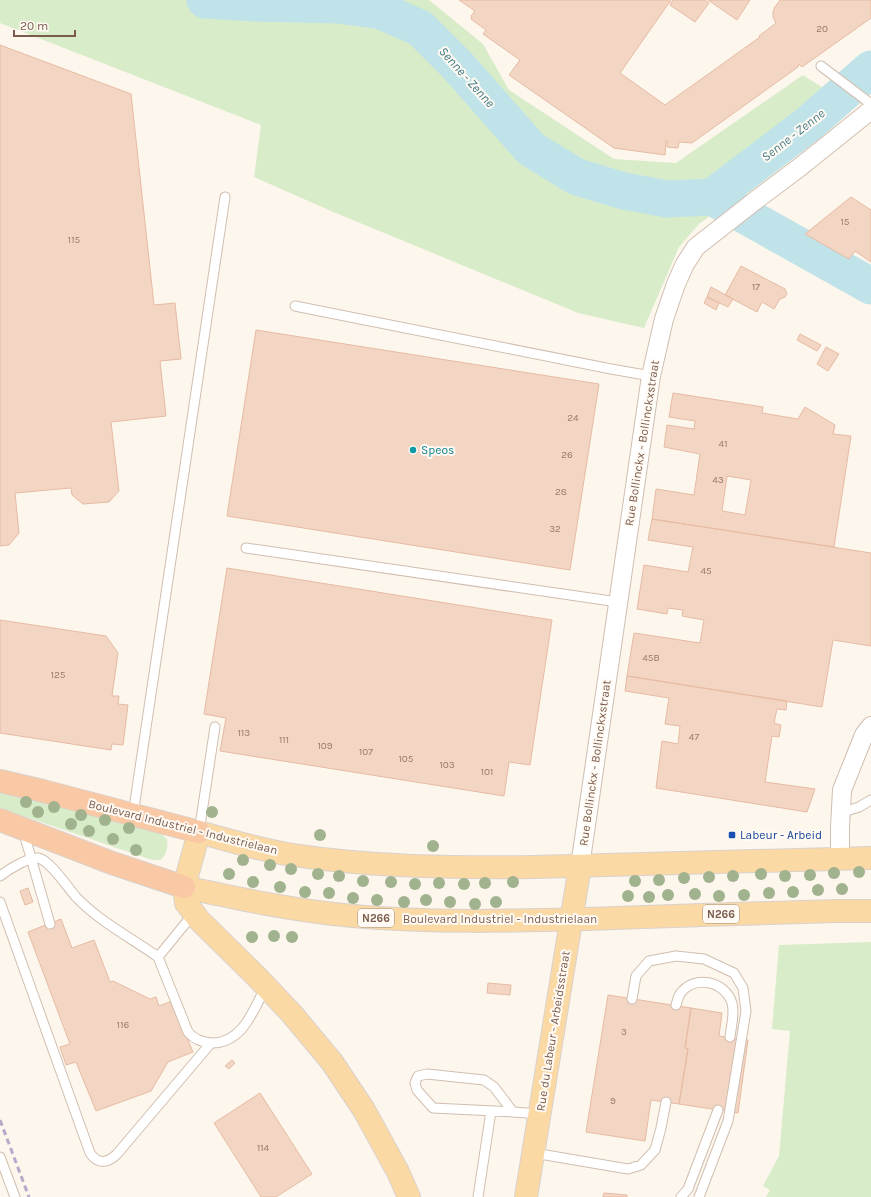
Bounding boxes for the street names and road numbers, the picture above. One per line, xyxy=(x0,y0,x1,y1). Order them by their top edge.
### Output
street label: Rue Bollinckx - Bollinckxstraat xyxy=(622,359,662,527)
street label: Rue Bollinckx - Bollinckxstraat xyxy=(576,679,614,847)
street label: Boulevard Industriel - Industrielaan xyxy=(87,797,279,857)
road number: N266 xyxy=(703,905,739,923)
road number: N266 xyxy=(358,909,394,927)
street label: Boulevard Industriel - Industrielaan xyxy=(403,912,597,926)
street label: Rue du Labeur - Arbeidsstraat xyxy=(533,949,573,1112)

